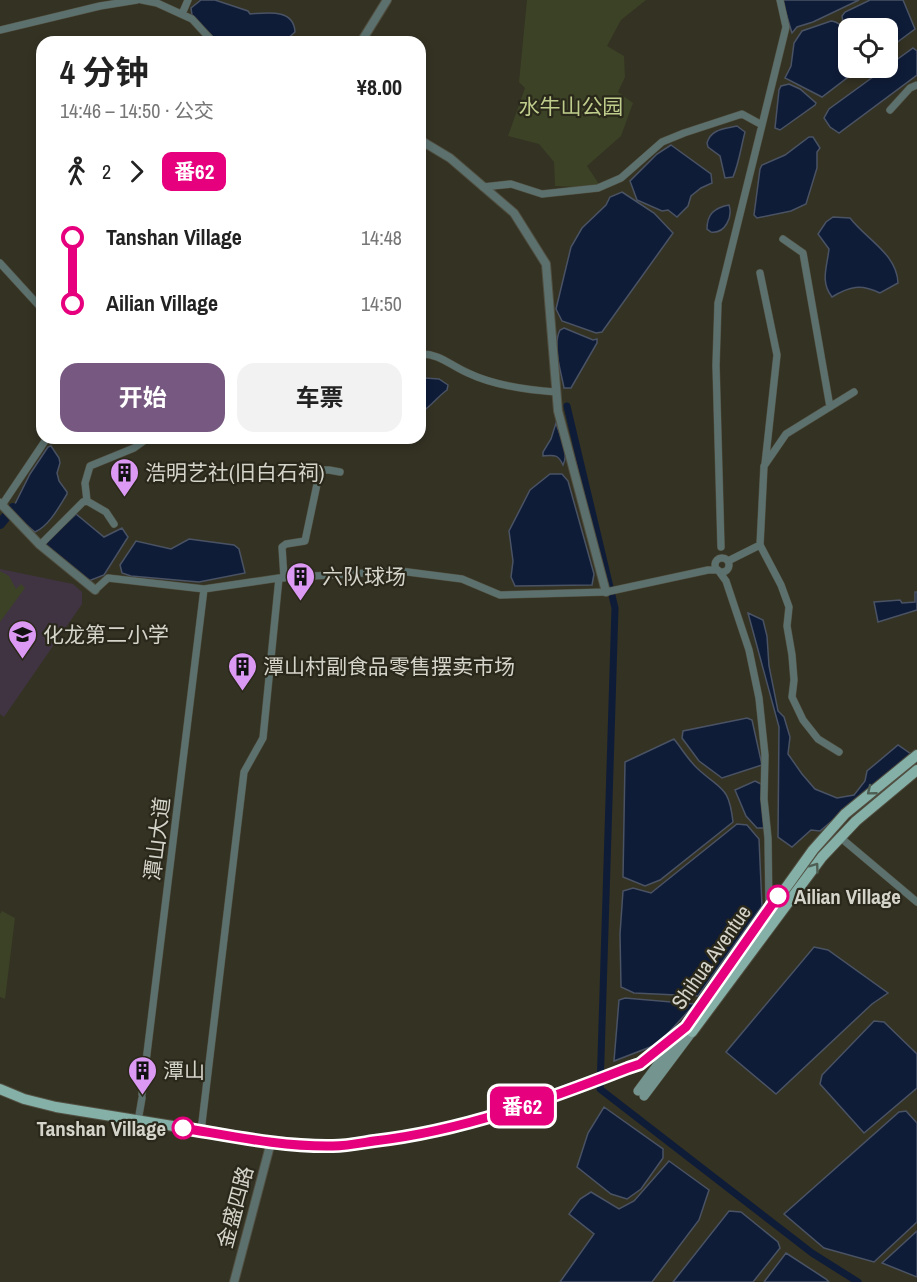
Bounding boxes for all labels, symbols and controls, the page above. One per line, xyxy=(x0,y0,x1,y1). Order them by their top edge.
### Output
map controls xyxy=(838,18,898,78)
button: locate xyxy=(838,18,898,78)
text: 4 分钟 xyxy=(60,50,149,94)
text: ¥8.00 xyxy=(357,72,402,102)
park label: 水牛山公园 xyxy=(519,92,624,121)
text: 14:46 – 14:50 · 公交 xyxy=(60,97,214,124)
icon: walk xyxy=(60,155,93,188)
icon: forward xyxy=(120,155,153,188)
text: 番62 xyxy=(174,157,214,186)
text: 2 xyxy=(102,158,111,185)
text: Tanshan Village xyxy=(106,222,242,252)
text: 14:48 xyxy=(361,224,402,251)
text: Ailian Village xyxy=(106,288,218,318)
text: 14:50 xyxy=(361,290,402,317)
button: 开始 xyxy=(60,363,225,432)
button: 车票 xyxy=(237,363,402,432)
building icon: 浩明艺社(旧白石祠) xyxy=(108,456,140,498)
place label: 浩明艺社(旧白石祠) xyxy=(145,458,324,487)
building icon: 六队球场 xyxy=(285,560,317,602)
place label: 六队球场 xyxy=(322,562,406,591)
school or university icon: 化龙第二小学 xyxy=(6,618,38,660)
place label: 化龙第二小学 xyxy=(43,620,169,649)
building icon: 潭山村副食品零售摆卖市场 xyxy=(226,650,258,692)
place label: 潭山村副食品零售摆卖市场 xyxy=(263,652,515,681)
one-way arrow xyxy=(867,784,878,795)
street label: 潭山大道 xyxy=(137,796,177,882)
one-way arrow xyxy=(808,863,819,874)
place label: Ailian Village xyxy=(794,882,901,911)
marker: Ailian Village xyxy=(767,885,789,907)
street label: Shihua Aventue xyxy=(664,899,758,1015)
building icon: 潭山 xyxy=(126,1054,158,1096)
place label: 潭山 xyxy=(163,1056,205,1085)
line badge: 番62 xyxy=(488,1086,556,1126)
text: 番62 xyxy=(502,1092,542,1121)
place label: Tanshan Village xyxy=(36,1114,166,1143)
marker: Tanshan Village xyxy=(172,1117,194,1139)
street label: 金盛四路 xyxy=(210,1163,260,1251)

